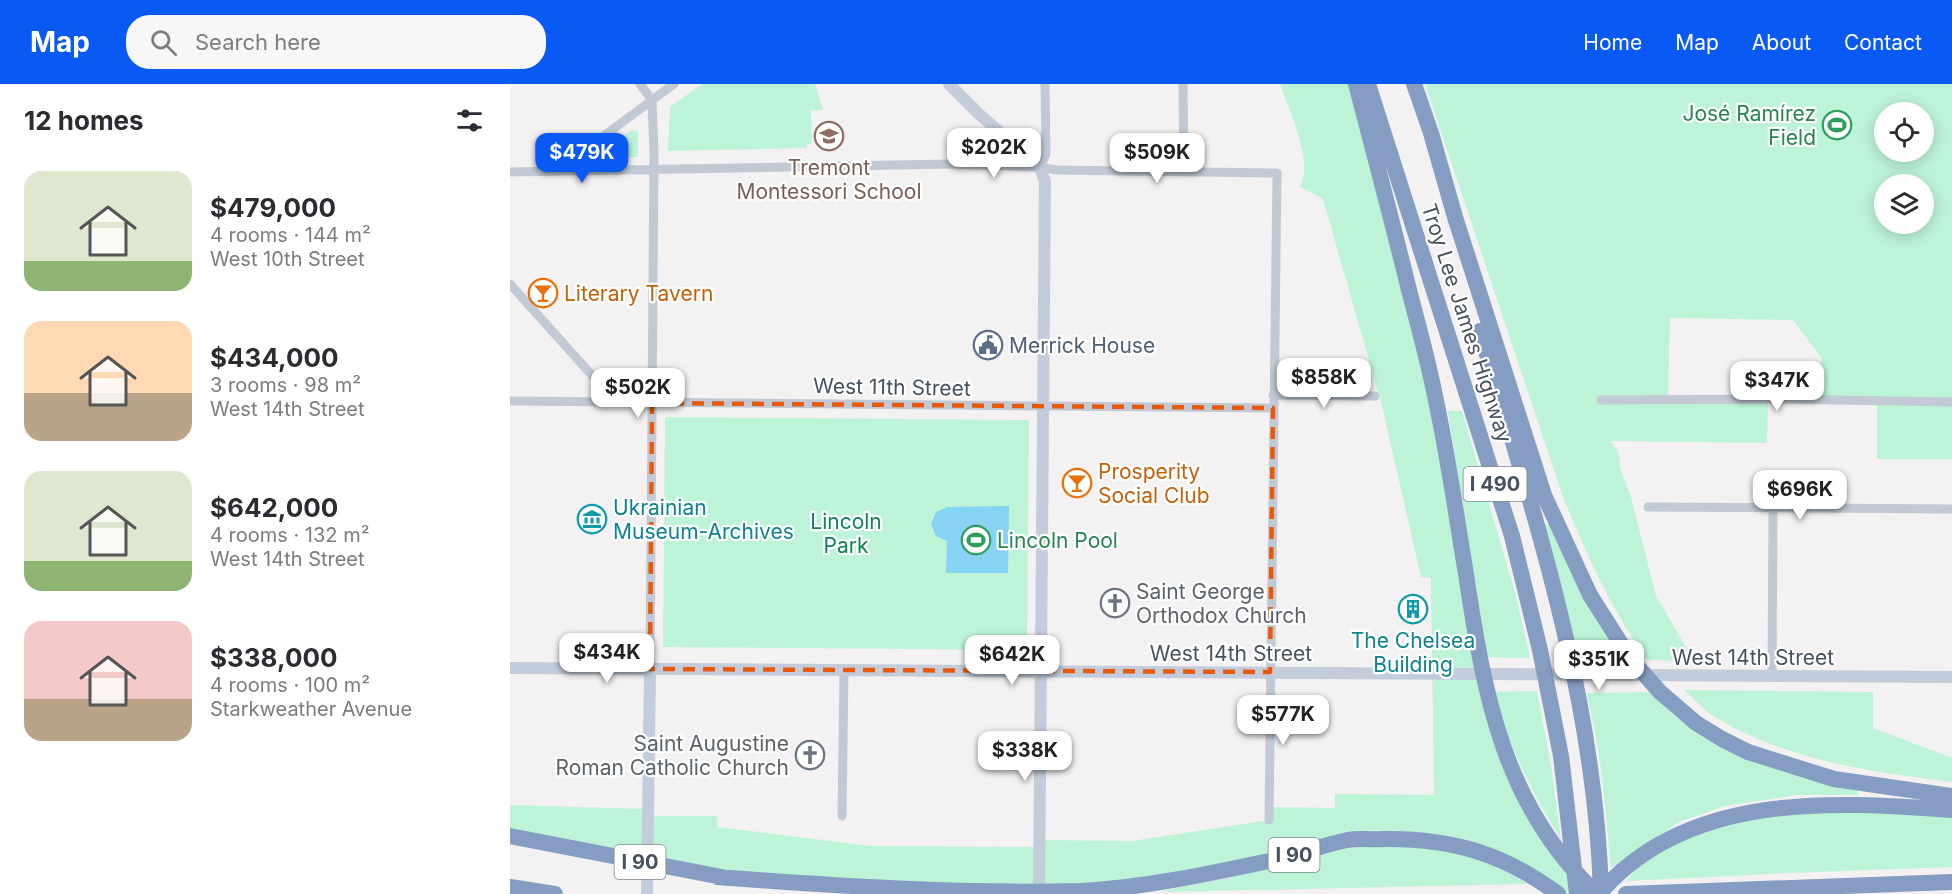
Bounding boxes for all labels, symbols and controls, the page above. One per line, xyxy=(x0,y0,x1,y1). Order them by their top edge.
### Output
search box xyxy=(126,15,546,69)
text: Map xyxy=(30,25,90,59)
icon: search xyxy=(147,26,180,59)
text: Search here xyxy=(195,29,321,55)
text: Home xyxy=(1583,30,1642,55)
text: Map xyxy=(1675,30,1719,55)
text: About xyxy=(1752,30,1811,55)
text: Contact xyxy=(1844,30,1922,55)
place label: José Ramírez Field xyxy=(1682,101,1816,150)
map controls xyxy=(1874,102,1934,234)
button: locate xyxy=(1874,102,1934,162)
icon: filters xyxy=(453,104,486,137)
text: 12 homes xyxy=(24,105,144,136)
sports icon: José Ramírez Field xyxy=(1821,109,1853,141)
school or university icon: Tremont Montessori School xyxy=(813,120,845,152)
pin: $202K xyxy=(952,128,1036,179)
pin: $479K xyxy=(540,133,624,184)
pin: $509K xyxy=(1115,133,1199,184)
text: $202K xyxy=(961,135,1027,159)
text: $479K xyxy=(549,140,615,164)
text: $509K xyxy=(1124,140,1190,164)
place label: Tremont Montessori School xyxy=(736,155,922,204)
button: layers xyxy=(1874,174,1934,234)
text: $479,000 xyxy=(210,192,336,223)
icon: home xyxy=(72,195,144,267)
street label: Troy Lee James Highway xyxy=(1416,200,1518,446)
text: 4 rooms · 144 m² xyxy=(210,223,371,247)
text: West 10th Street xyxy=(210,247,365,271)
bar icon: Literary Tavern xyxy=(527,277,559,309)
place label: Literary Tavern xyxy=(564,281,713,306)
public building icon: Merrick House xyxy=(972,329,1004,361)
place label: Merrick House xyxy=(1009,333,1155,358)
text: $434,000 xyxy=(210,342,339,373)
icon: home xyxy=(72,345,144,417)
pin: $858K xyxy=(1282,358,1366,409)
pin: $347K xyxy=(1735,361,1819,412)
text: $858K xyxy=(1291,365,1357,389)
pin: $502K xyxy=(596,368,680,419)
text: $347K xyxy=(1744,368,1810,392)
text: 3 rooms · 98 m² xyxy=(210,373,361,397)
street label: West 11th Street xyxy=(813,373,971,401)
text: $502K xyxy=(605,375,671,399)
text: West 14th Street xyxy=(210,397,365,421)
place label: Prosperity Social Club xyxy=(1098,459,1210,508)
bar icon: Prosperity Social Club xyxy=(1061,467,1093,499)
road number: I 490 xyxy=(1464,467,1526,501)
pin: $696K xyxy=(1758,470,1842,521)
text: $696K xyxy=(1767,477,1833,501)
text: $642,000 xyxy=(210,492,338,523)
icon: home xyxy=(72,495,144,567)
place label: Ukrainian Museum-Archives xyxy=(613,495,794,544)
museum icon: Ukrainian Museum-Archives xyxy=(576,503,608,535)
park label: Lincoln Park xyxy=(810,509,882,558)
text: 4 rooms · 132 m² xyxy=(210,523,369,547)
sports icon: Lincoln Pool xyxy=(960,524,992,556)
place label: Lincoln Pool xyxy=(997,528,1118,553)
text: West 14th Street xyxy=(210,547,365,571)
place label: Saint George Orthodox Church xyxy=(1136,579,1307,628)
church icon: Saint George Orthodox Church xyxy=(1099,587,1131,619)
building icon: The Chelsea Building xyxy=(1397,593,1429,625)
place label: The Chelsea Building xyxy=(1351,628,1475,677)
pin: $434K xyxy=(565,633,649,684)
pin: $642K xyxy=(970,635,1054,686)
text: $434K xyxy=(573,640,641,664)
pin: $351K xyxy=(1557,640,1641,691)
street label: West 14th Street xyxy=(1150,641,1312,666)
text: $338,000 xyxy=(210,642,338,673)
text: $642K xyxy=(979,642,1045,666)
icon: home xyxy=(72,645,144,717)
street label: West 14th Street xyxy=(1672,645,1834,670)
text: $351K xyxy=(1568,647,1630,671)
text: 4 rooms · 100 m² xyxy=(210,673,370,697)
pin: $577K xyxy=(1241,695,1325,746)
text: Starkweather Avenue xyxy=(210,697,412,721)
text: $577K xyxy=(1251,702,1315,726)
place label: Saint Augustine Roman Catholic Church xyxy=(555,731,789,780)
pin: $338K xyxy=(983,731,1067,782)
text: $338K xyxy=(992,738,1058,762)
church icon: Saint Augustine Roman Catholic Church xyxy=(794,739,826,771)
road number: I 90 xyxy=(1268,838,1320,872)
road number: I 90 xyxy=(614,845,666,879)

